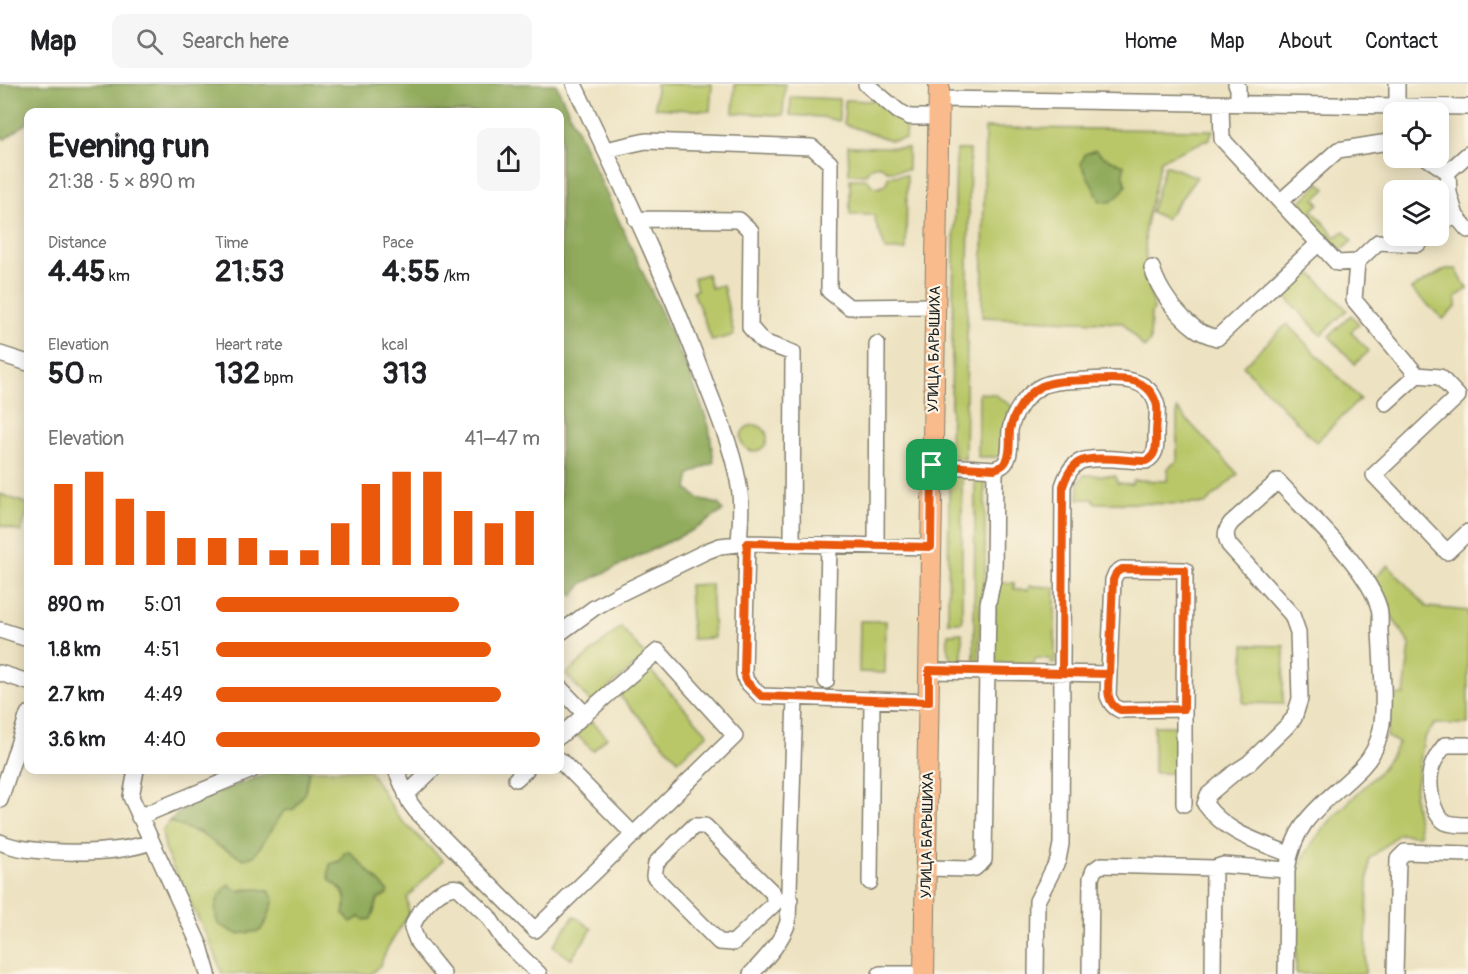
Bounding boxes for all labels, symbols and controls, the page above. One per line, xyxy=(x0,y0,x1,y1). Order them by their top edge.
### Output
search box xyxy=(112,14,532,68)
text: Map xyxy=(30,24,76,59)
icon: search xyxy=(133,25,166,58)
text: Search here xyxy=(181,27,289,55)
text: Home xyxy=(1124,28,1177,55)
text: Map xyxy=(1210,28,1245,55)
text: About xyxy=(1278,28,1332,55)
text: Contact xyxy=(1365,28,1438,55)
map controls xyxy=(1383,102,1449,246)
button: locate xyxy=(1383,102,1449,168)
text: Evening run xyxy=(48,126,209,167)
button: share xyxy=(477,128,540,191)
text: 21:38 · 5 × 890 m xyxy=(48,169,195,194)
button: layers xyxy=(1383,180,1449,246)
text: Distance xyxy=(48,233,107,253)
text: Time xyxy=(215,233,248,253)
text: Pace xyxy=(382,233,414,253)
text: 4.45 xyxy=(48,253,106,290)
text: 21:53 xyxy=(215,253,285,290)
text: 4:55 xyxy=(382,253,440,290)
text: km xyxy=(106,266,130,286)
text: /km xyxy=(440,266,470,286)
street label: УЛИЦА БАРЫШИХА xyxy=(924,285,945,413)
text: Elevation xyxy=(48,335,109,355)
text: Heart rate xyxy=(215,335,282,355)
text: kcal xyxy=(382,335,408,355)
text: 50 xyxy=(48,355,85,392)
text: 132 xyxy=(215,355,260,392)
text: 313 xyxy=(382,355,427,392)
text: m xyxy=(85,368,102,388)
text: bpm xyxy=(260,368,293,388)
text: Elevation xyxy=(48,426,124,451)
text: 41–47 m xyxy=(465,426,540,451)
pin xyxy=(906,439,957,490)
icon: arrive xyxy=(915,448,948,481)
text: 890 m xyxy=(48,592,104,617)
text: 5:01 xyxy=(144,592,182,617)
text: 1.8 km xyxy=(48,637,101,662)
text: 4:51 xyxy=(144,637,180,662)
text: 2.7 km xyxy=(48,682,105,707)
text: 4:49 xyxy=(144,682,183,707)
text: 3.6 km xyxy=(48,727,106,752)
text: 4:40 xyxy=(144,727,186,752)
street label: УЛИЦА БАРЫШИХА xyxy=(917,771,938,899)

